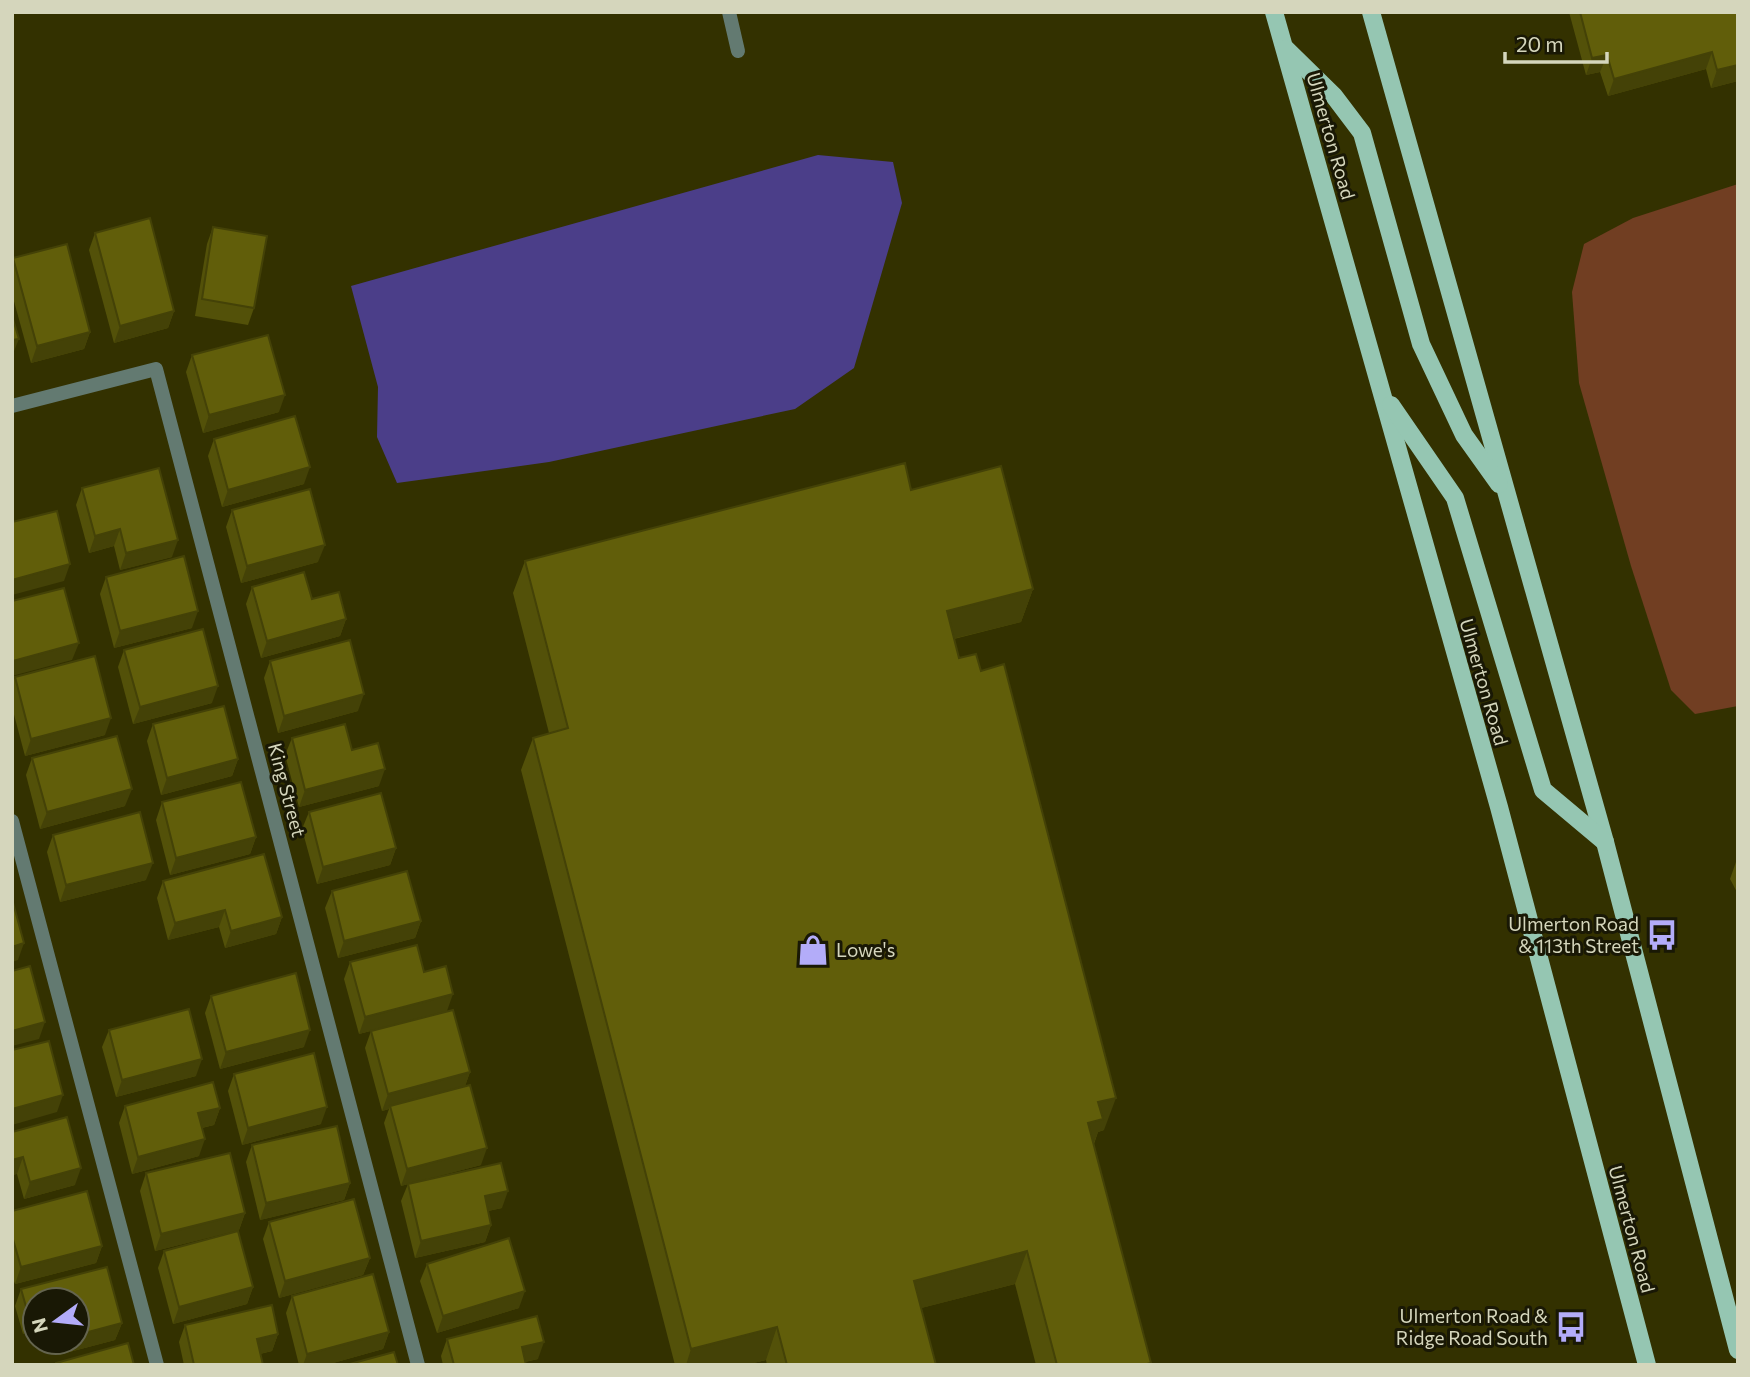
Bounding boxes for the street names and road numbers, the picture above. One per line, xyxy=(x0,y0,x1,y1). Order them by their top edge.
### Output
street label: Ulmerton Road xyxy=(1302,70,1361,202)
street label: Ulmerton Road xyxy=(1455,616,1514,748)
street label: King Street xyxy=(264,740,311,839)
street label: Ulmerton Road xyxy=(1604,1163,1661,1295)

